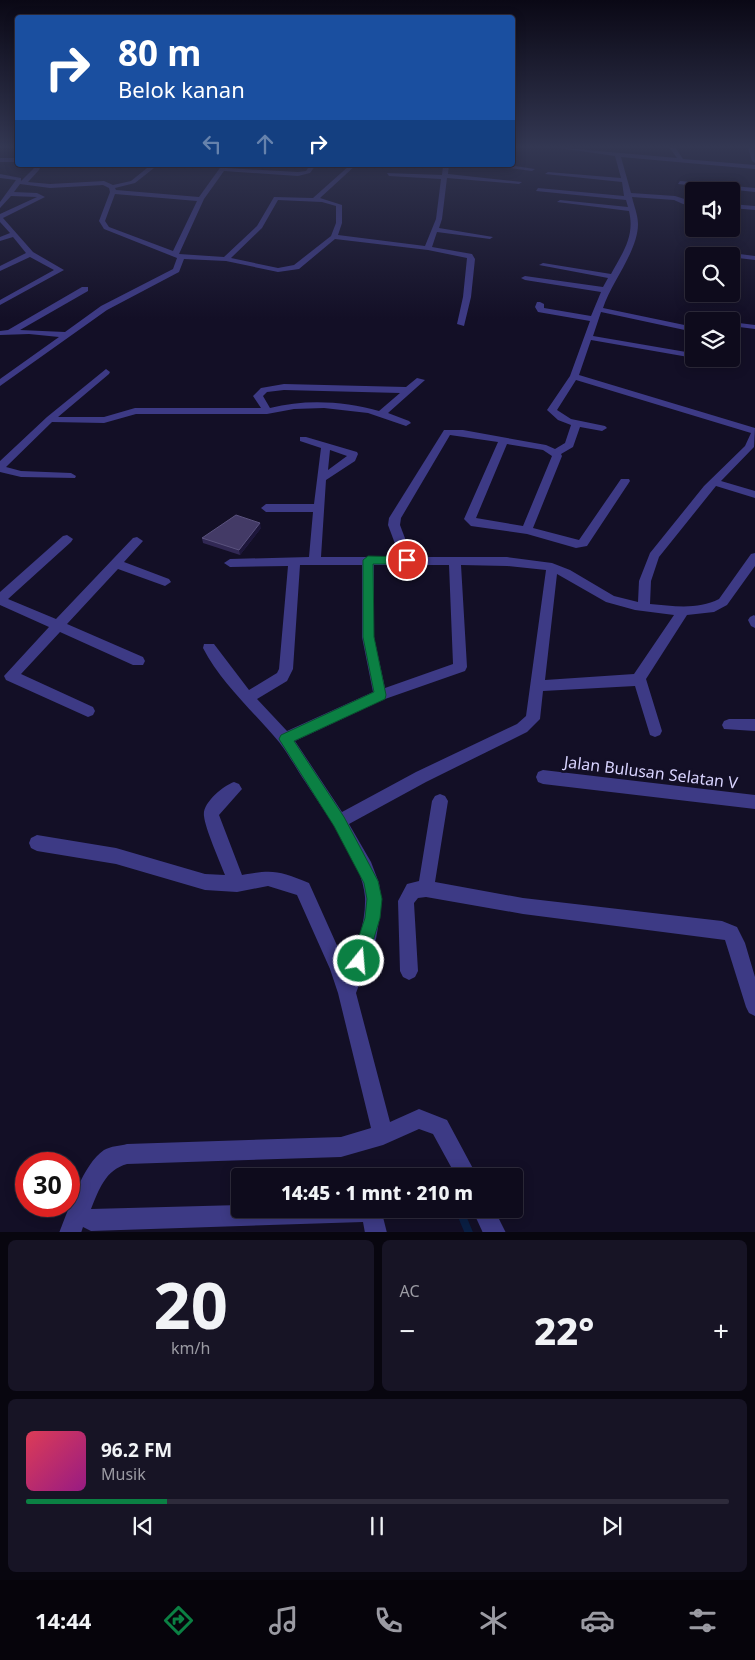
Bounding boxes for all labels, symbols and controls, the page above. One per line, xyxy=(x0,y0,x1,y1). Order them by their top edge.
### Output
text: 80 m xyxy=(118,29,201,76)
icon: right xyxy=(35,35,100,100)
text: Belok kanan xyxy=(118,74,245,104)
icon: left xyxy=(198,130,226,158)
icon: ahead xyxy=(251,130,279,158)
icon: right xyxy=(304,130,332,158)
map controls xyxy=(685,182,740,367)
button: sound xyxy=(685,182,740,237)
button: search xyxy=(685,247,740,302)
button: layers xyxy=(685,312,740,367)
pin xyxy=(386,539,428,581)
icon: arrive xyxy=(393,546,421,574)
street label: Jalan Bulusan Selatan V xyxy=(561,750,739,794)
position arrow xyxy=(332,934,384,986)
speed limit sign: 30 xyxy=(15,1152,80,1217)
text: 14:45 · 1 mnt · 210 m xyxy=(281,1180,473,1206)
text: 20 xyxy=(154,1260,228,1348)
text: AC xyxy=(400,1280,420,1302)
text: 22° xyxy=(534,1304,594,1356)
text: − xyxy=(400,1311,416,1349)
text: + xyxy=(713,1311,729,1349)
text: km/h xyxy=(171,1337,210,1359)
text: 96.2 FM xyxy=(101,1437,172,1463)
text: Musik xyxy=(101,1463,146,1485)
icon: previous xyxy=(129,1512,157,1540)
icon: pause xyxy=(363,1512,391,1540)
icon: next xyxy=(598,1512,626,1540)
icon: directions xyxy=(161,1603,196,1638)
icon: music xyxy=(266,1603,301,1638)
icon: phone xyxy=(371,1603,406,1638)
icon: climate xyxy=(476,1603,511,1638)
icon: car xyxy=(580,1603,615,1638)
icon: filters xyxy=(685,1603,720,1638)
text: 14:44 xyxy=(35,1605,91,1635)

